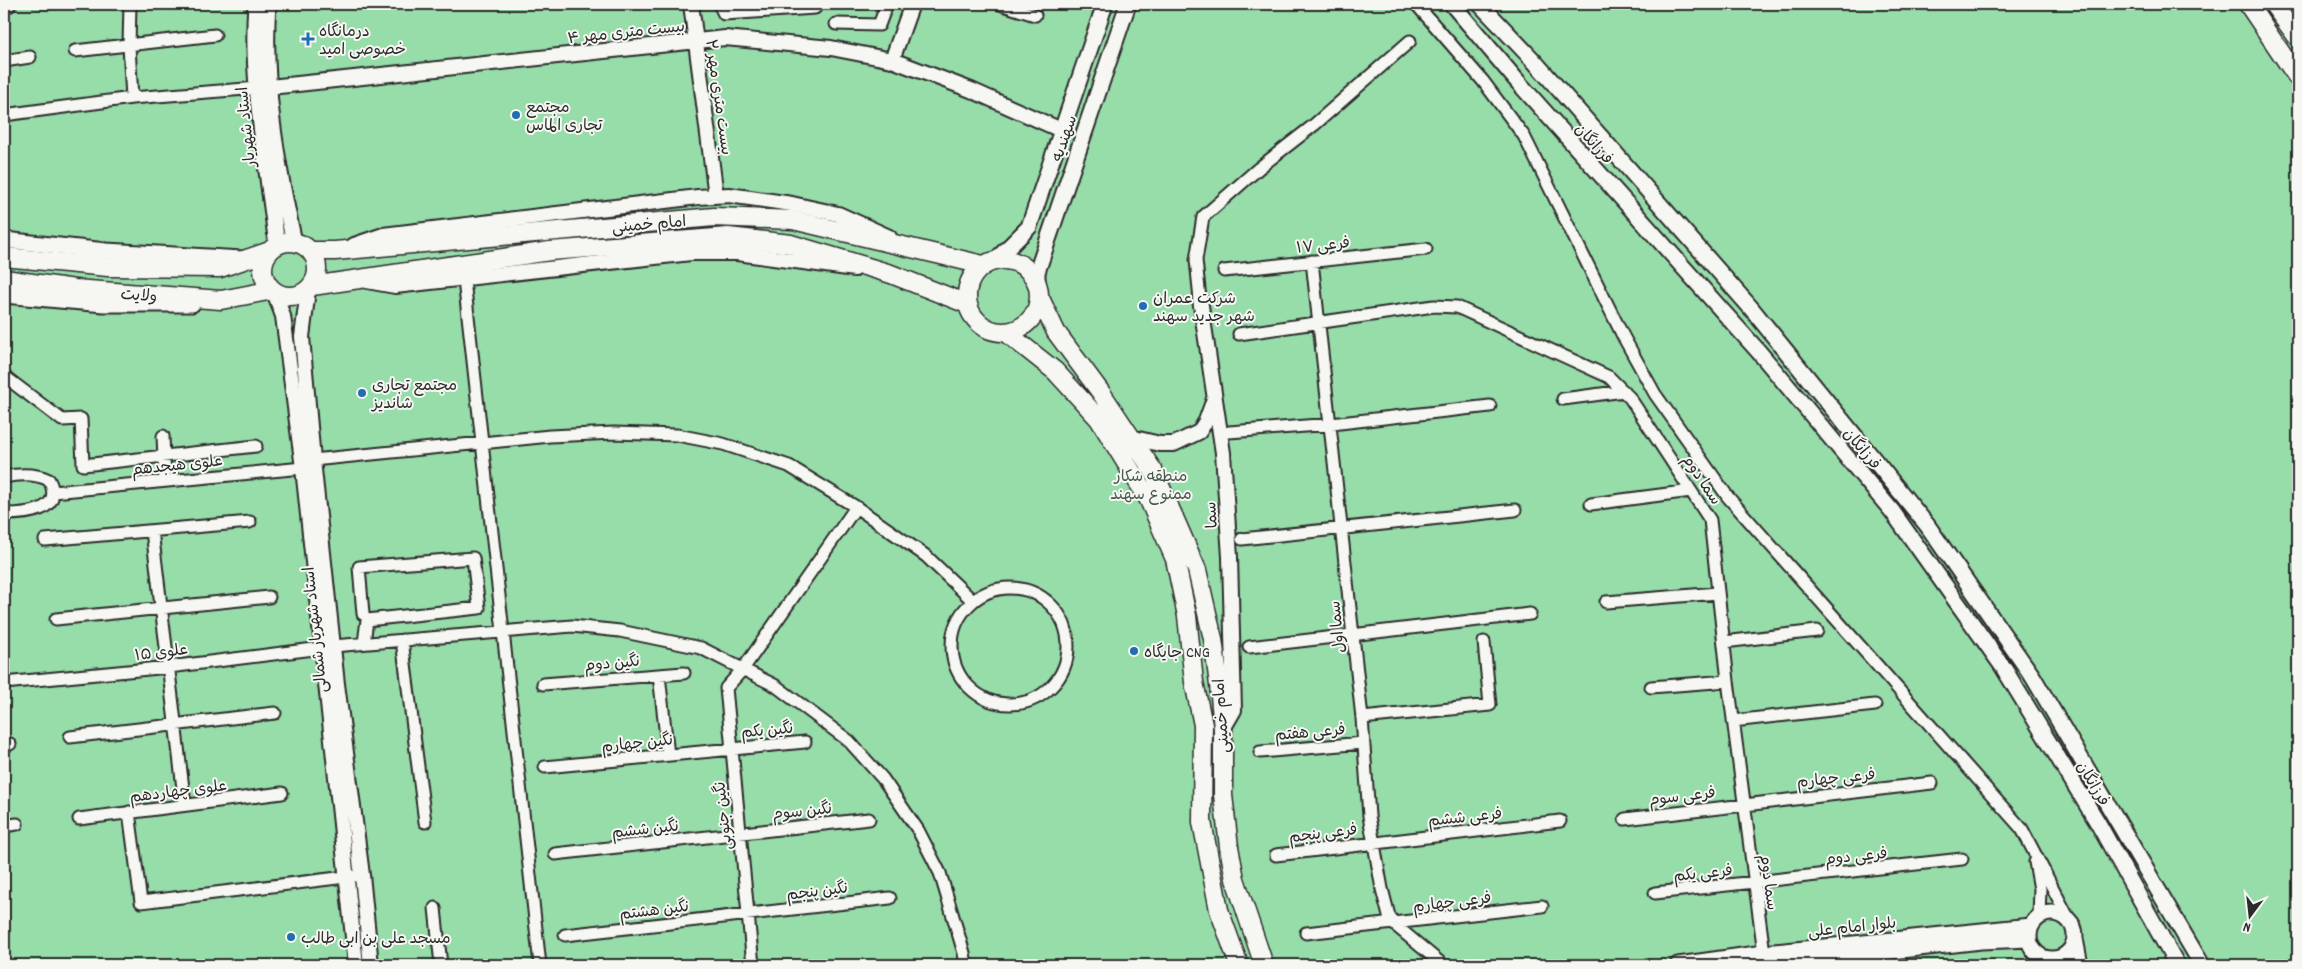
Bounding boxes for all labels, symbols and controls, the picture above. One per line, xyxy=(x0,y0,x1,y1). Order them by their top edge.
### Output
street label: بیست متری مهر ۴ xyxy=(566,16,686,51)
place label: درمانگاه خصوصی امید xyxy=(319,21,406,62)
marker: درمانگاه خصوصی امید xyxy=(301,32,315,46)
street label: بیست متری مهر ۲ xyxy=(698,38,737,157)
street label: استاد شهریار xyxy=(232,85,263,170)
place label: مجتمع تجاری الماس xyxy=(526,97,603,138)
marker: مجتمع تجاری الماس xyxy=(510,109,522,121)
street label: سهندیه xyxy=(1047,112,1084,165)
street label: فرزانگان xyxy=(1568,119,1618,170)
street label: امام خمینی xyxy=(611,211,687,240)
street label: فرعی ۱۷ xyxy=(1295,232,1351,261)
street label: ولایت xyxy=(120,284,158,309)
place label: شرکت عمران شهر جدید سهند xyxy=(1153,288,1255,329)
marker: شرکت عمران شهر جدید سهند xyxy=(1137,300,1149,312)
place label: مجتمع تجاری شاندیز xyxy=(370,375,457,416)
marker: مجتمع تجاری شاندیز xyxy=(356,387,368,399)
street label: فرزانگان xyxy=(1837,424,1885,476)
street label: علوی هیجدهم xyxy=(131,450,224,483)
street label: سما دوم xyxy=(1676,451,1726,510)
park label: منطقه شکار ممنوع سهند xyxy=(1110,466,1192,507)
street label: سما xyxy=(1200,501,1225,529)
street label: استاد شهریار شمالی xyxy=(298,566,335,694)
street label: سما اول xyxy=(1324,599,1353,654)
street label: علوی ۱۵ xyxy=(133,639,189,668)
place label: جایگاه CNG xyxy=(1144,642,1210,665)
marker: جایگاه CNG xyxy=(1128,645,1140,657)
street label: نگین دوم xyxy=(584,651,641,678)
street label: امام خمینی xyxy=(1208,678,1237,754)
street label: نگین یکم xyxy=(740,718,794,745)
street label: فرعی هفتم xyxy=(1274,719,1347,748)
street label: نگین چهارم xyxy=(600,729,674,760)
street label: فرزانگان xyxy=(2070,758,2114,811)
street label: فرعی چهارم xyxy=(1796,764,1877,795)
street label: علوی چهاردهم xyxy=(128,775,228,810)
street label: نگین جنوبی xyxy=(709,780,740,851)
street label: فرعی سوم xyxy=(1648,782,1717,813)
street label: نگین سوم xyxy=(771,798,833,827)
street label: فرعی ششم xyxy=(1427,803,1504,834)
street label: نگین ششم xyxy=(611,816,680,845)
street label: فرعی پنجم xyxy=(1288,819,1359,850)
street label: فرعی دوم xyxy=(1824,843,1889,872)
street label: سما دوم xyxy=(1752,853,1783,912)
street label: فرعی یکم xyxy=(1673,860,1734,889)
street label: نگین پنجم xyxy=(785,877,849,908)
street label: فرعی چهارم xyxy=(1412,887,1493,920)
north arrow xyxy=(2224,892,2274,942)
street label: نگین هشتم xyxy=(618,896,690,927)
street label: بلوار امام علی xyxy=(1807,912,1897,945)
text: N xyxy=(2241,916,2253,937)
place label: مسجد علی بن ابی طالب xyxy=(301,928,451,951)
marker: مسجد علی بن ابی طالب xyxy=(285,931,297,943)

